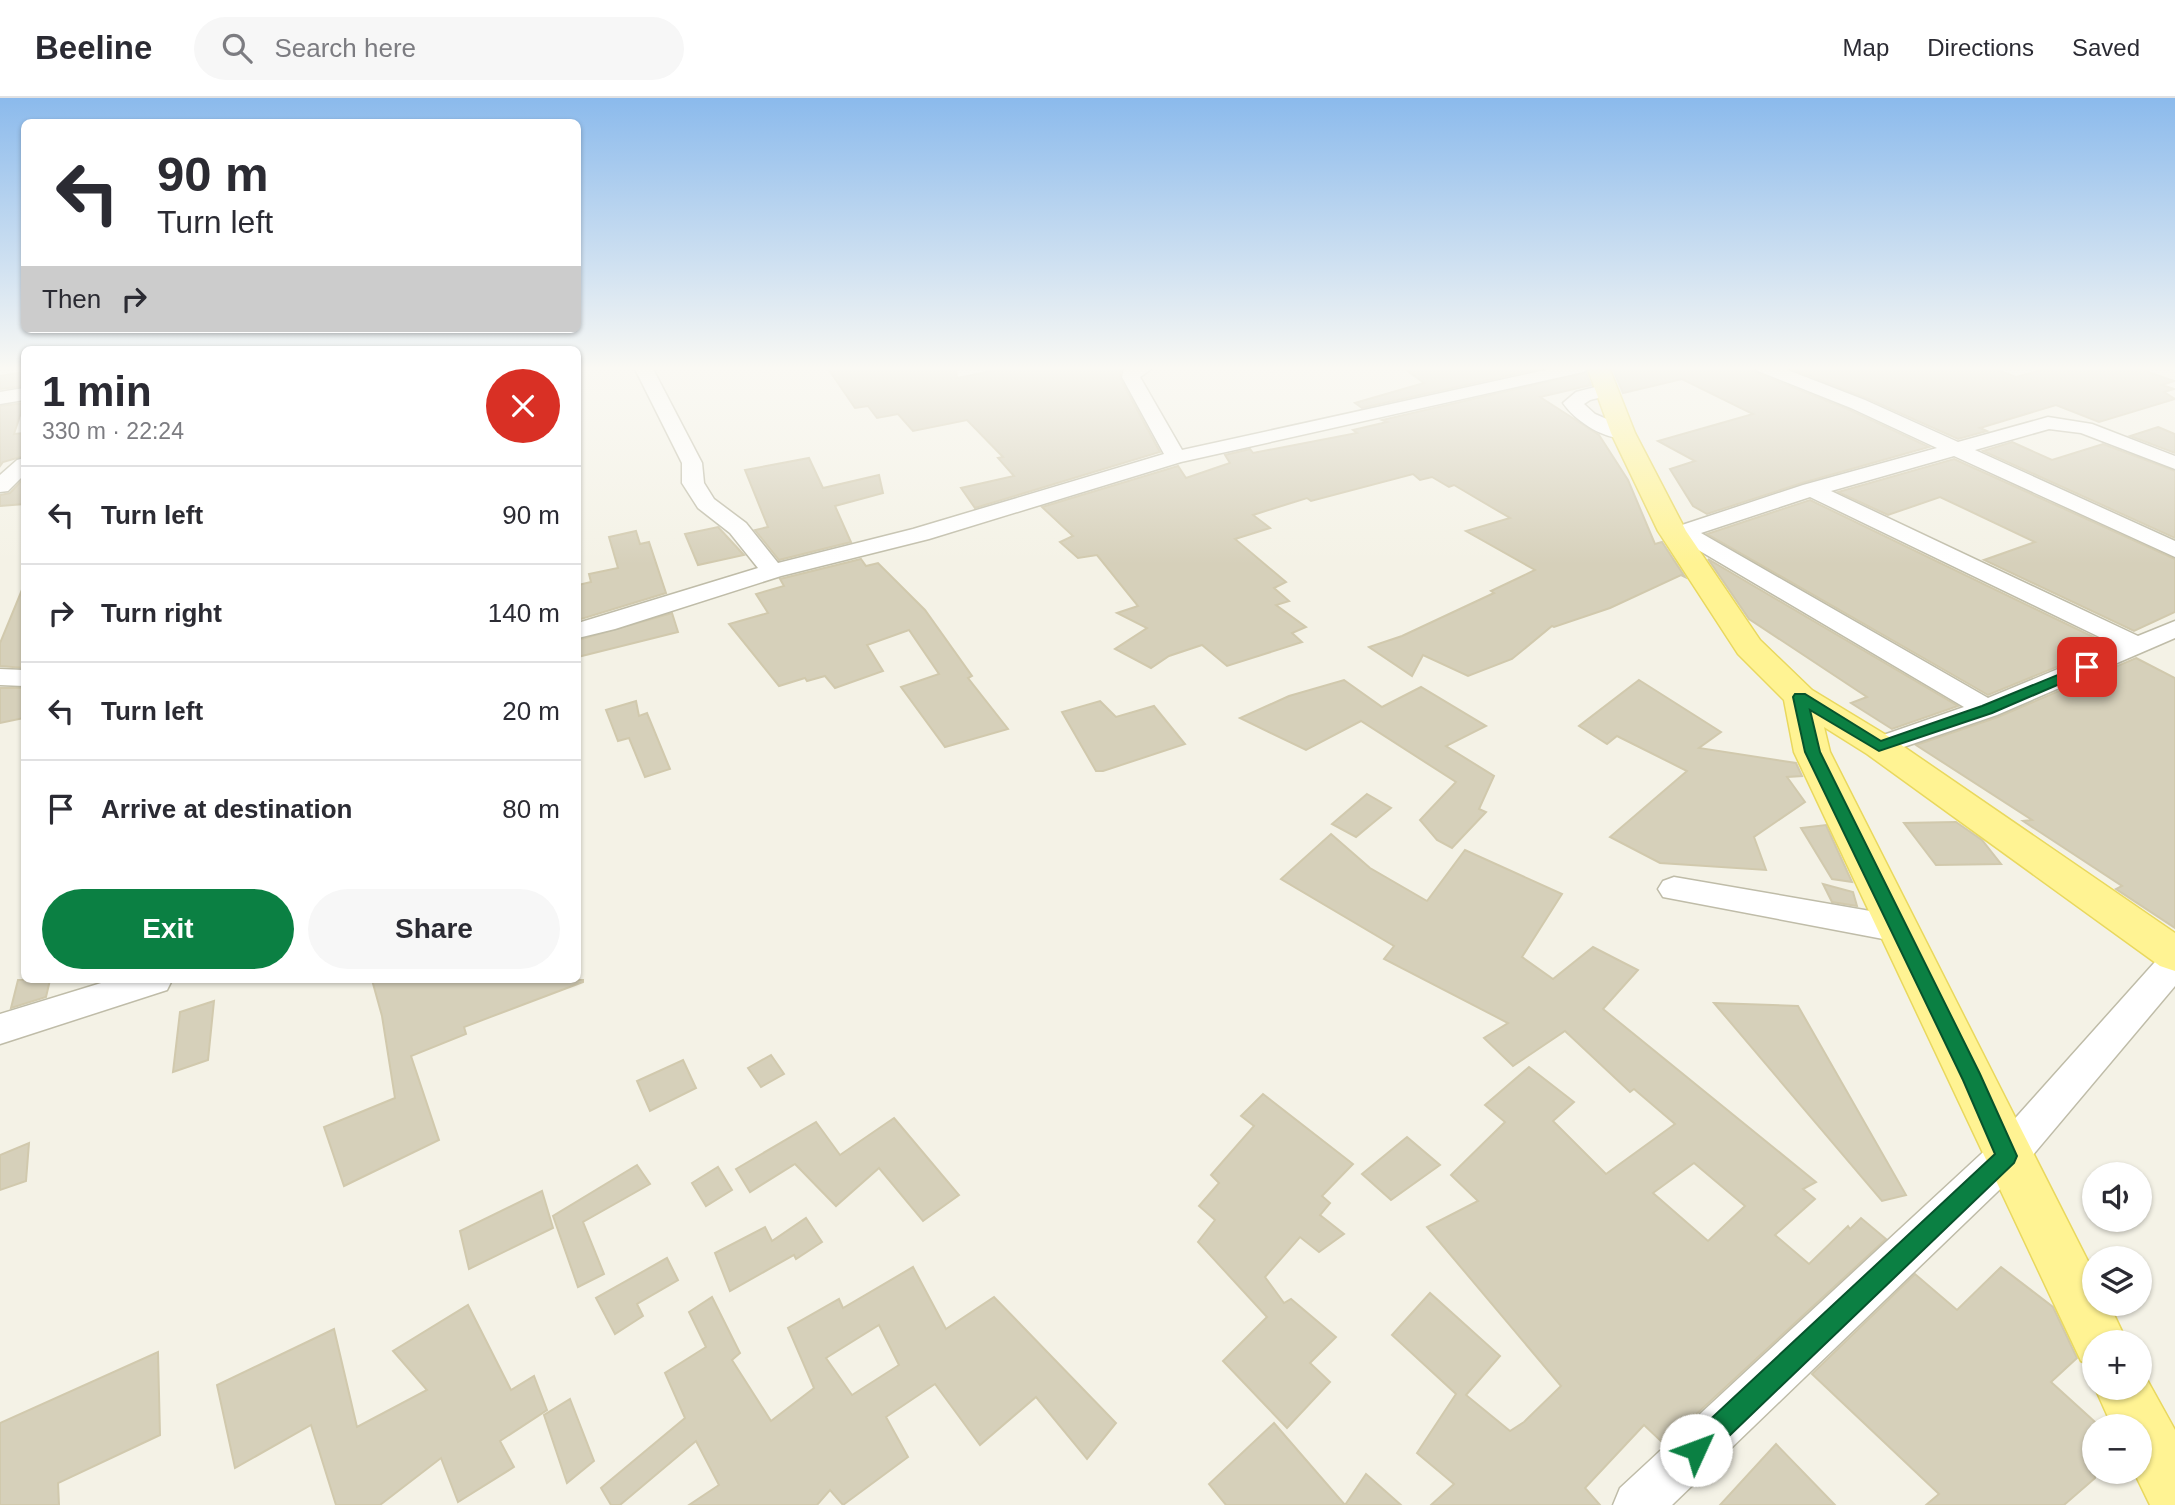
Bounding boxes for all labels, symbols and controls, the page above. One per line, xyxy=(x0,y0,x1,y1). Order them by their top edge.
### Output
search box xyxy=(194,17,684,80)
text: Beeline xyxy=(35,29,152,66)
icon: search xyxy=(218,29,256,67)
text: Search here xyxy=(274,33,416,63)
text: Map xyxy=(1843,34,1889,61)
text: Directions xyxy=(1927,34,2034,61)
text: Saved xyxy=(2072,34,2140,61)
icon: left xyxy=(42,147,133,238)
text: 90 m xyxy=(157,147,269,201)
text: Turn left xyxy=(157,204,273,240)
icon: right xyxy=(115,280,153,318)
text: Then xyxy=(42,284,101,314)
text: 1 min xyxy=(42,368,152,415)
button: close xyxy=(486,369,560,443)
text: 330 m · 22:24 xyxy=(42,418,184,444)
icon: left xyxy=(42,496,80,534)
text: Turn left xyxy=(101,500,203,530)
text: 90 m xyxy=(502,500,560,530)
icon: right xyxy=(42,594,80,632)
text: Turn right xyxy=(101,598,222,628)
text: 140 m xyxy=(488,598,560,628)
pin xyxy=(2057,637,2117,697)
icon: arrive xyxy=(2068,648,2106,686)
icon: left xyxy=(42,692,80,730)
text: Turn left xyxy=(101,696,203,726)
text: 20 m xyxy=(502,696,560,726)
icon: arrive xyxy=(42,790,80,828)
text: Arrive at destination xyxy=(101,794,352,824)
text: 80 m xyxy=(502,794,560,824)
button: Exit xyxy=(42,889,294,969)
button: Share xyxy=(308,889,560,969)
map controls xyxy=(2082,1162,2152,1484)
button: sound xyxy=(2082,1162,2152,1232)
button: layers xyxy=(2082,1246,2152,1316)
button: + xyxy=(2082,1330,2152,1400)
position arrow xyxy=(1659,1413,1733,1487)
button: − xyxy=(2082,1414,2152,1484)

